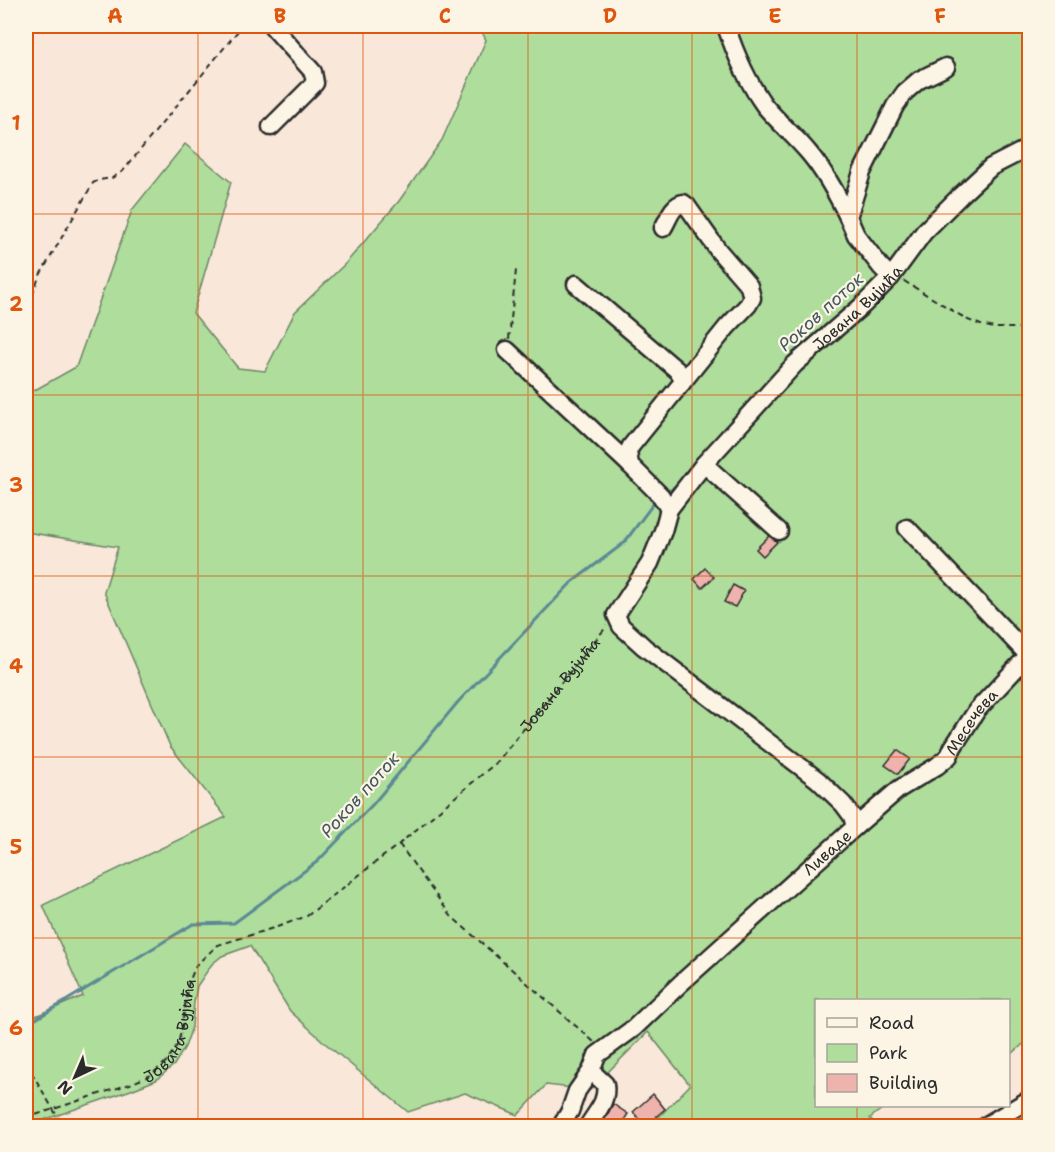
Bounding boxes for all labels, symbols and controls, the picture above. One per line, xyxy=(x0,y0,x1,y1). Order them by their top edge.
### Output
text: A xyxy=(107,3,123,29)
text: B xyxy=(274,3,286,29)
text: C xyxy=(439,3,451,29)
text: D xyxy=(603,3,617,29)
text: E xyxy=(768,3,782,29)
text: F xyxy=(934,3,946,29)
text: 1 xyxy=(11,110,21,136)
street label: Јована Вујића xyxy=(808,261,907,355)
water label: Роков поток xyxy=(773,267,869,357)
text: 2 xyxy=(9,291,23,317)
text: 3 xyxy=(9,472,23,498)
street label: Јована Вујића xyxy=(515,633,604,736)
text: 4 xyxy=(9,653,23,679)
street label: Месечева xyxy=(940,684,1002,759)
water label: Роков поток xyxy=(315,747,405,843)
street label: Ливаде xyxy=(798,825,856,880)
text: 5 xyxy=(10,834,22,860)
street label: Јована Вујића xyxy=(140,974,200,1087)
legend xyxy=(815,999,1010,1107)
text: Road xyxy=(869,1011,914,1035)
text: 6 xyxy=(9,1015,23,1041)
text: Park xyxy=(869,1041,908,1065)
north arrow xyxy=(45,1047,105,1107)
text: Building xyxy=(869,1071,938,1095)
text: N xyxy=(53,1075,77,1099)

